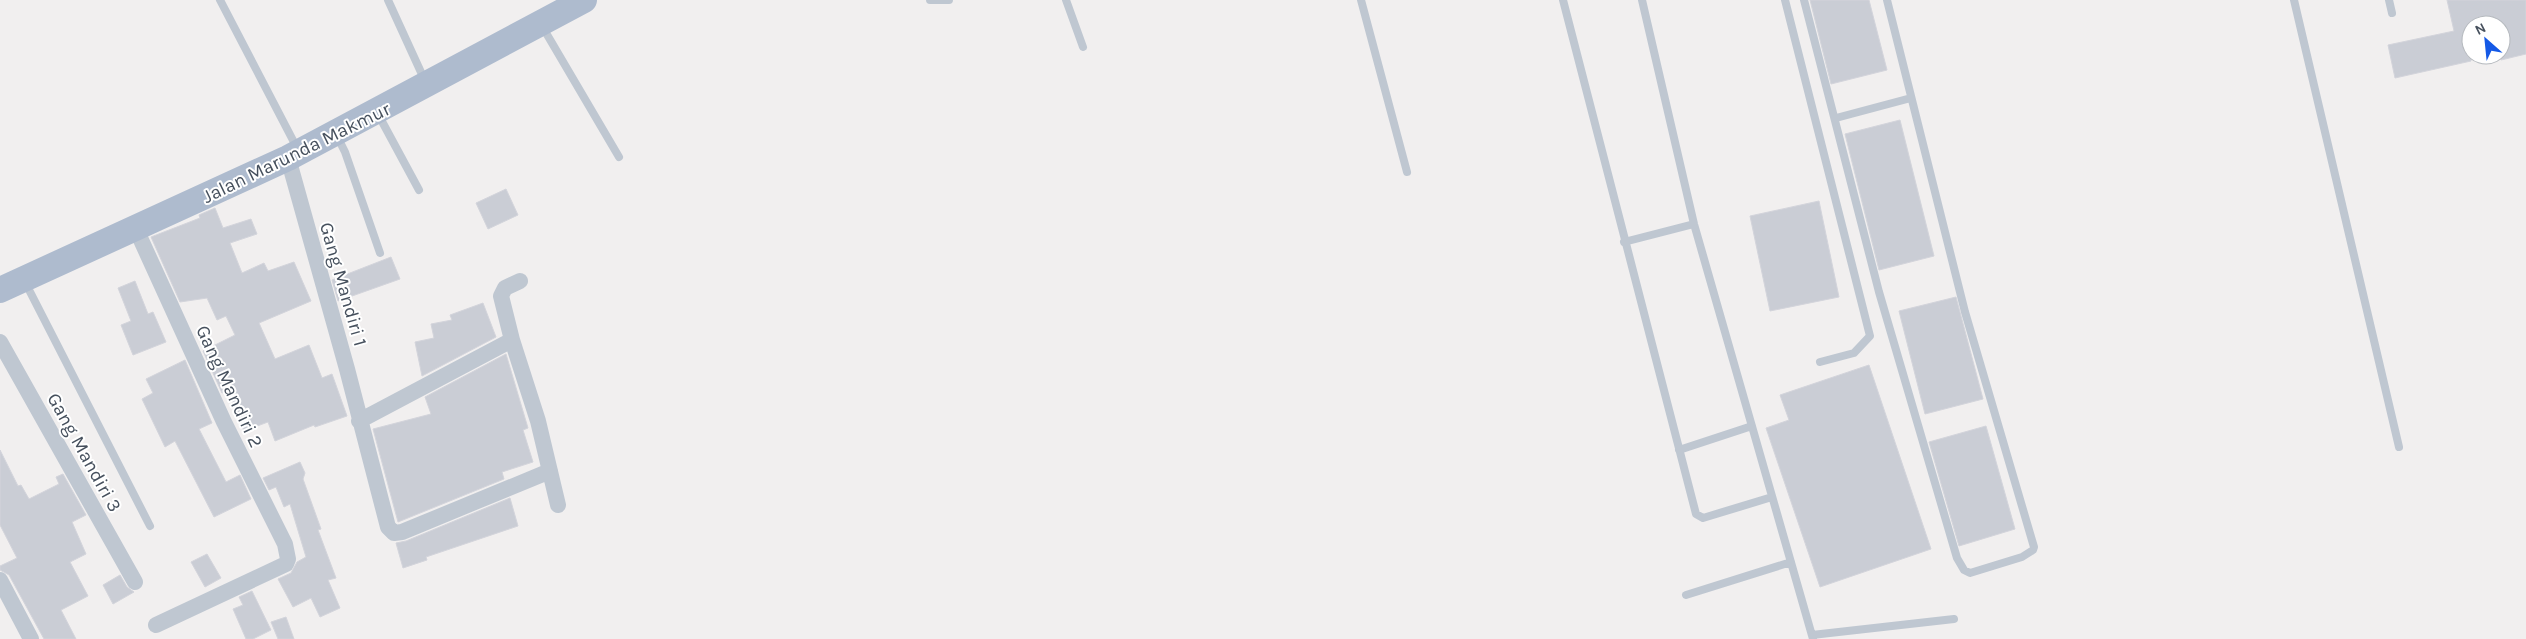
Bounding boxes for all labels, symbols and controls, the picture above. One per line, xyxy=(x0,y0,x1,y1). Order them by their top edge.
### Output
north arrow xyxy=(2461,15,2511,65)
text: N xyxy=(2472,19,2489,39)
street label: Jalan Marunda Makmur xyxy=(199,98,394,208)
street label: Gang Mandiri 1 xyxy=(315,220,371,349)
street label: Gang Mandiri 2 xyxy=(191,322,267,451)
street label: Gang Mandiri 3 xyxy=(42,389,126,516)

